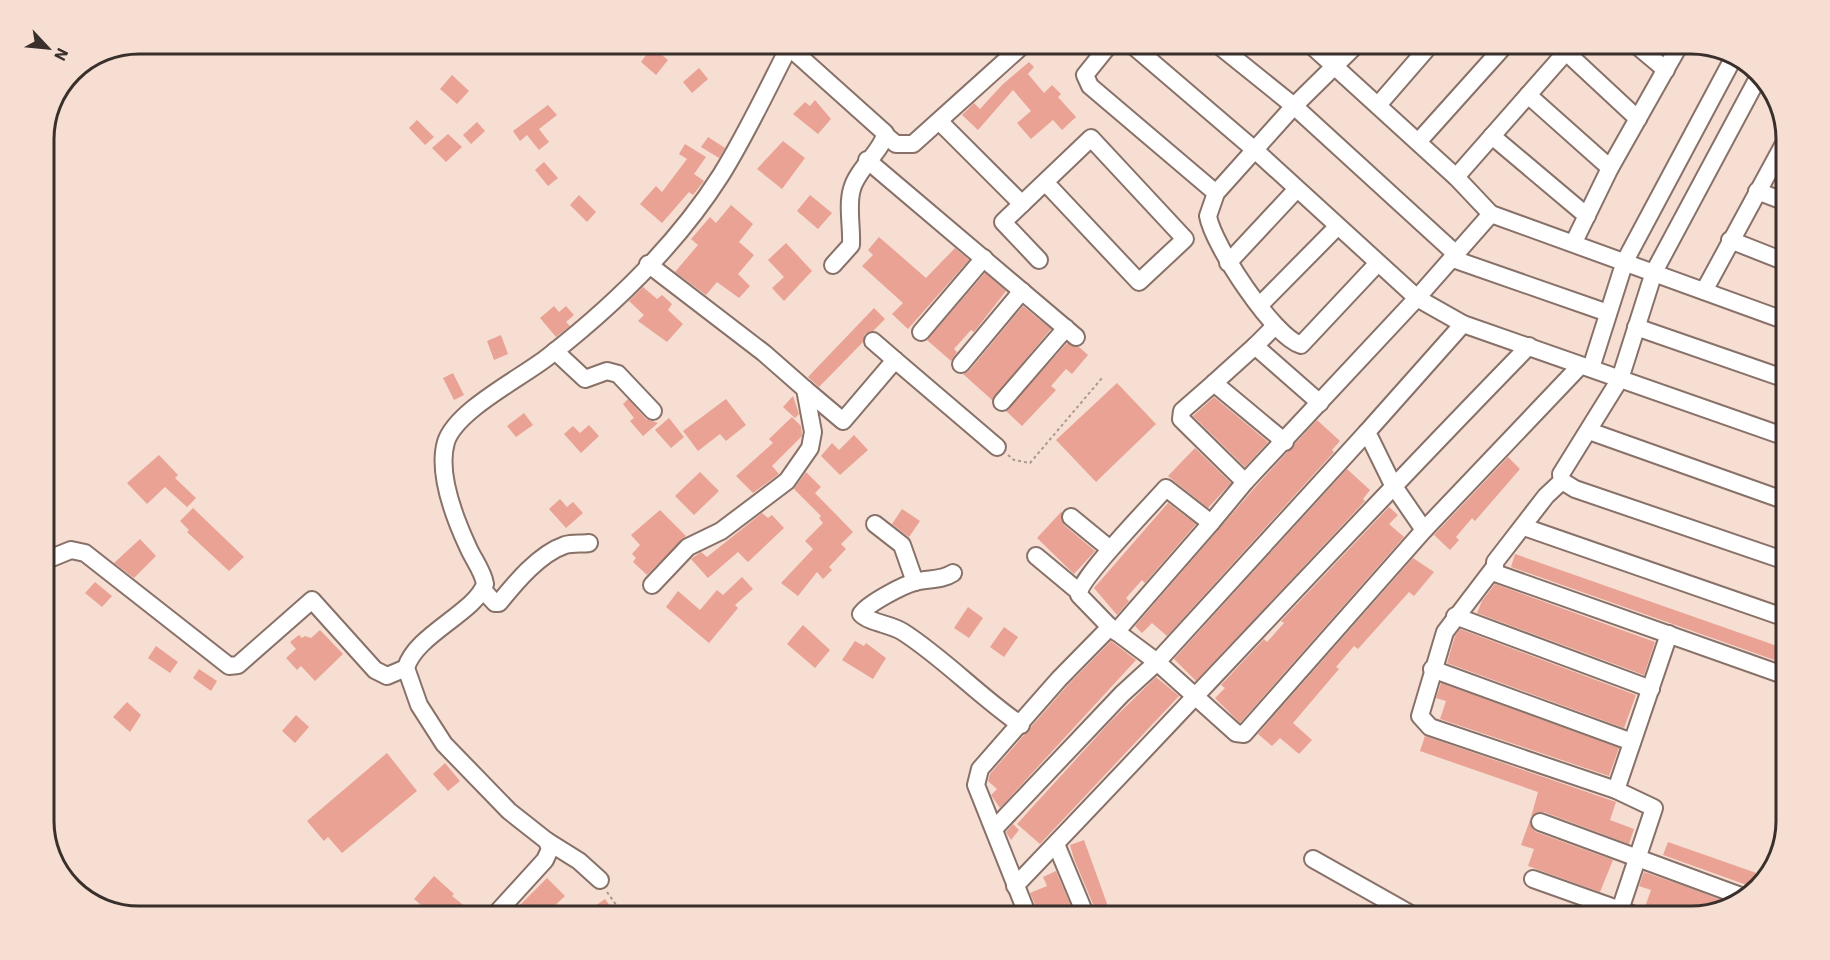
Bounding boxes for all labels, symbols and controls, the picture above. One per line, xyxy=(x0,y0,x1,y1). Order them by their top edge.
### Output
north arrow xyxy=(18,18,78,78)
text: N xyxy=(50,45,73,64)

